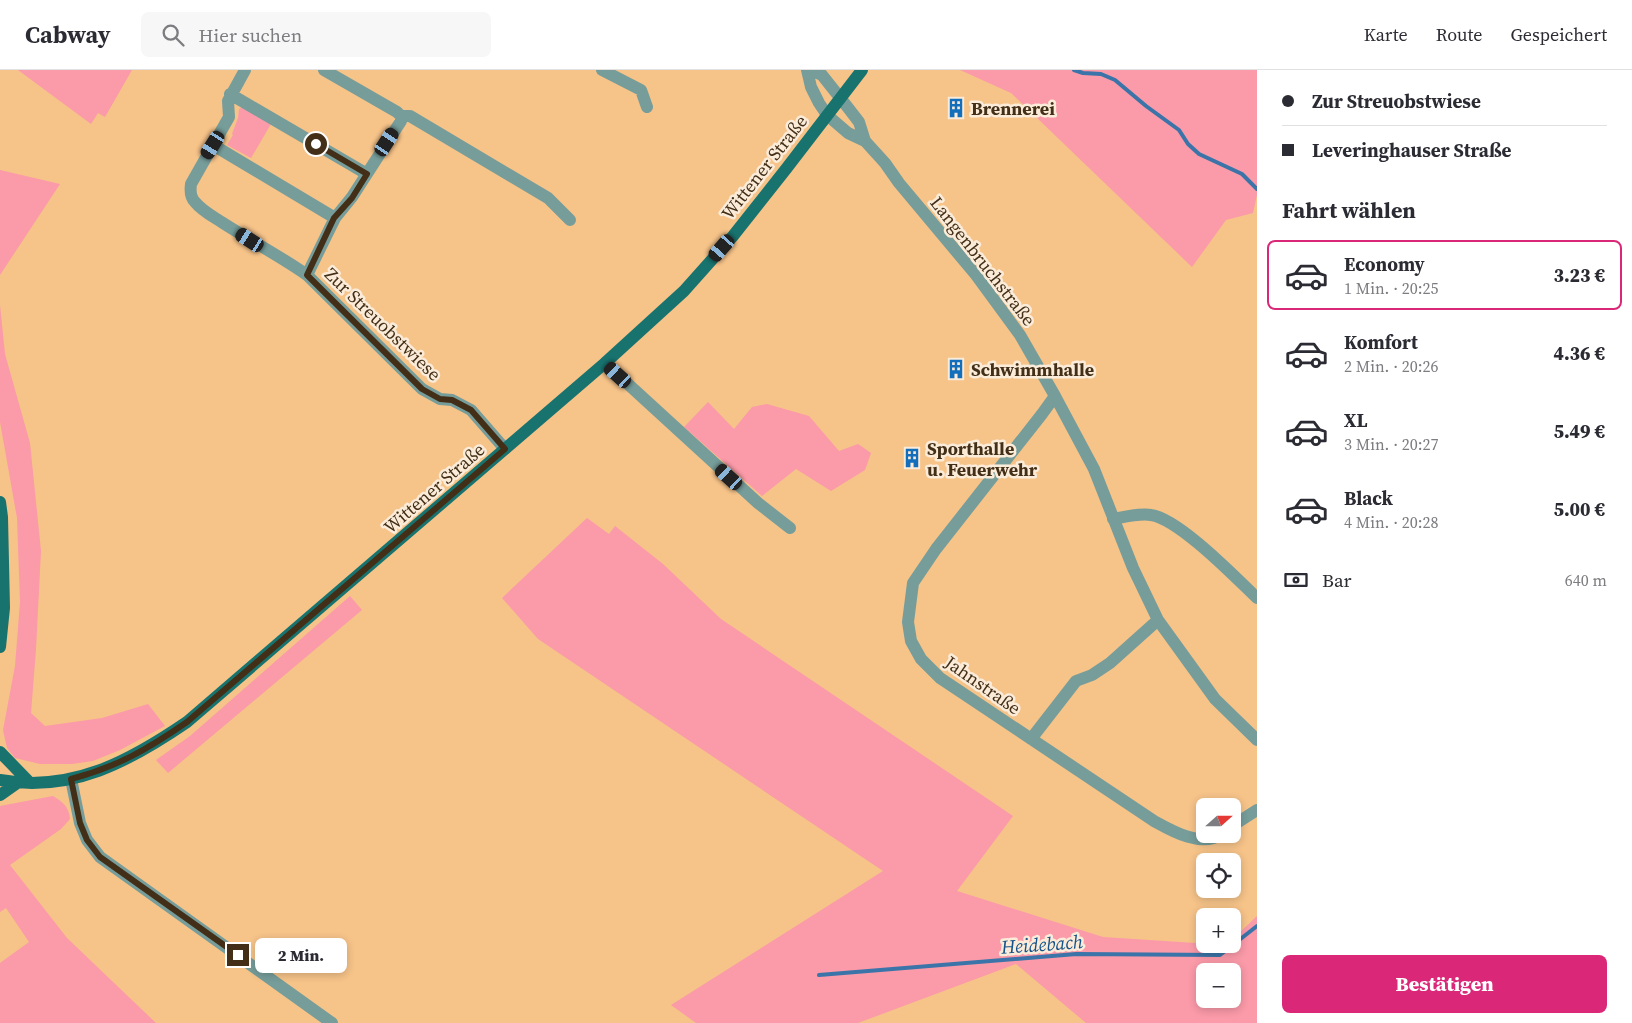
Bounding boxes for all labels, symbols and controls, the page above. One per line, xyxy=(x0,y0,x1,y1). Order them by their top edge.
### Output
search box xyxy=(141,12,491,57)
text: Cabway xyxy=(25,18,111,51)
icon: search xyxy=(159,21,187,49)
text: Hier suchen xyxy=(199,22,302,48)
text: Karte xyxy=(1364,22,1408,47)
text: Route xyxy=(1436,22,1482,47)
text: Gespeichert xyxy=(1510,22,1607,47)
text: Zur Streuobstwiese xyxy=(1312,88,1481,114)
place label: Brennerei xyxy=(971,96,1055,121)
building icon: Brennerei xyxy=(945,97,967,119)
street label: Wittener Straße xyxy=(715,109,813,225)
car xyxy=(372,125,401,159)
car xyxy=(198,128,227,162)
route start xyxy=(305,133,327,155)
text: Leveringhauser Straße xyxy=(1312,137,1511,163)
street label: Langenbruchstraße xyxy=(925,191,1041,331)
text: Fahrt wählen xyxy=(1282,195,1416,225)
car xyxy=(233,226,266,254)
car xyxy=(706,232,737,264)
text: Economy xyxy=(1344,251,1425,277)
icon: car xyxy=(1284,253,1329,298)
street label: Zur Streuobstwiese xyxy=(319,262,447,386)
text: 3.23 € xyxy=(1553,262,1605,288)
text: 1 Min. · 20:25 xyxy=(1344,277,1438,299)
text: Komfort xyxy=(1344,329,1418,355)
icon: car xyxy=(1284,331,1329,376)
text: 4.36 € xyxy=(1553,340,1605,366)
text: 2 Min. · 20:26 xyxy=(1344,355,1438,377)
place label: Schwimmhalle xyxy=(971,357,1094,382)
building icon: Schwimmhalle xyxy=(945,358,967,380)
car xyxy=(601,359,634,391)
text: XL xyxy=(1344,407,1367,433)
icon: car xyxy=(1284,409,1329,454)
text: 5.49 € xyxy=(1553,418,1605,444)
text: 3 Min. · 20:27 xyxy=(1344,433,1438,455)
place label: Sporthalle u. Feuerwehr xyxy=(927,436,1038,482)
street label: Wittener Straße xyxy=(378,437,490,539)
building icon: Sporthalle u. Feuerwehr xyxy=(901,447,923,469)
car xyxy=(712,461,745,493)
text: Black xyxy=(1344,485,1393,511)
icon: car xyxy=(1284,487,1329,532)
text: 5.00 € xyxy=(1553,496,1605,522)
text: 4 Min. · 20:28 xyxy=(1344,511,1438,533)
icon: cash xyxy=(1282,566,1310,594)
text: Bar xyxy=(1322,567,1352,593)
text: 640 m xyxy=(1565,569,1607,591)
street label: Jahnstraße xyxy=(939,649,1026,720)
north arrow xyxy=(1196,798,1241,842)
map controls xyxy=(1196,798,1241,1008)
button: locate xyxy=(1196,853,1241,898)
button: + xyxy=(1196,908,1241,953)
water label: Heidebach xyxy=(999,928,1084,960)
callout: 2 Min. xyxy=(256,938,348,972)
route end xyxy=(227,944,249,966)
text: 2 Min. xyxy=(278,944,324,966)
button: Bestätigen xyxy=(1282,955,1607,1013)
button: − xyxy=(1196,963,1241,1008)

